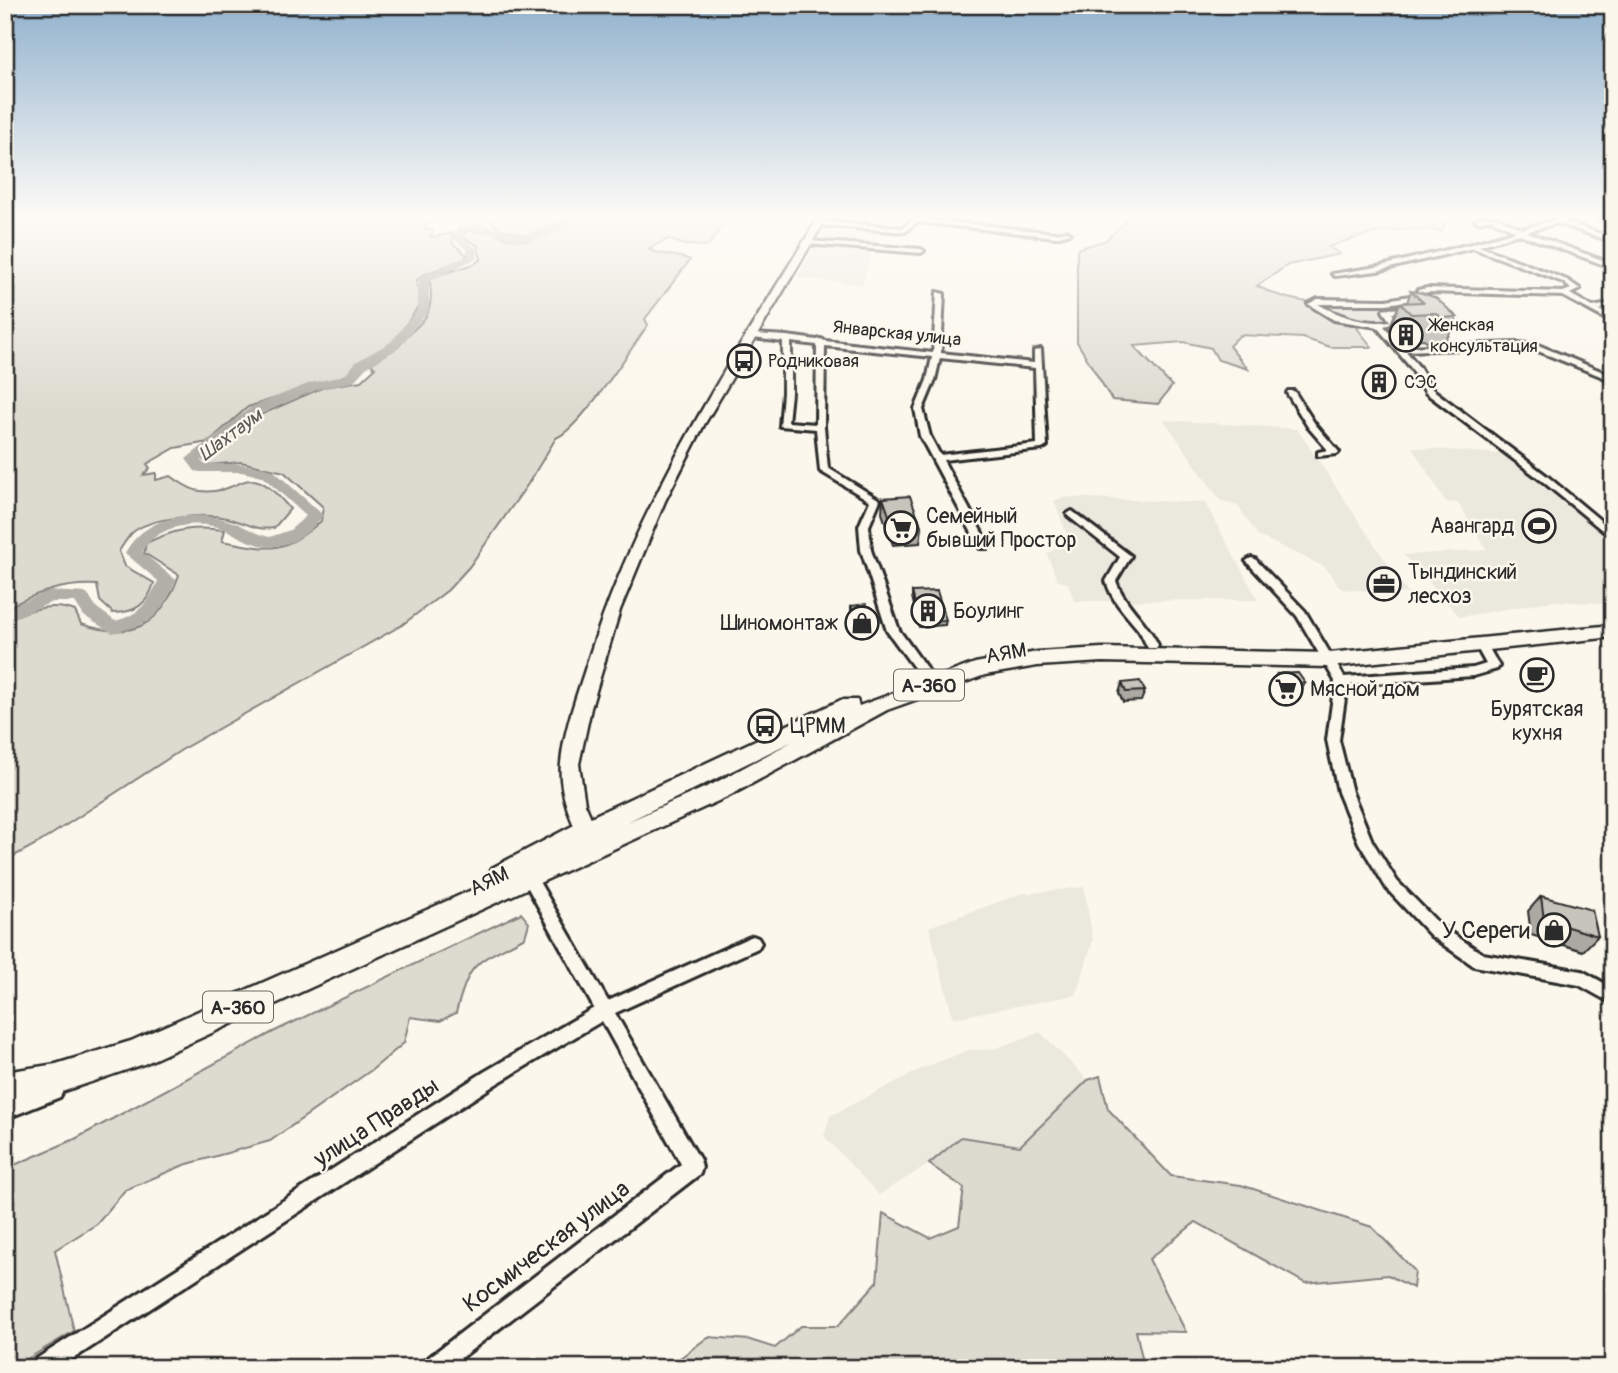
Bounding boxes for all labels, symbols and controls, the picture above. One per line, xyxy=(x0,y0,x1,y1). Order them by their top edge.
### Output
place label: Женская консультация xyxy=(1427,314,1538,358)
street label: Январская улица xyxy=(832,315,962,352)
building icon: Женская консультация xyxy=(1387,316,1425,354)
bus stop icon: Родниковая xyxy=(725,342,763,380)
place label: Родниковая xyxy=(768,350,859,373)
building icon: СЭС xyxy=(1360,363,1398,401)
place label: СЭС xyxy=(1404,371,1437,394)
water label: Шахтаум xyxy=(194,402,268,466)
place label: Семейный бывший Простор xyxy=(926,503,1077,554)
sports icon: Авангард xyxy=(1520,507,1558,545)
supermarket icon: Семейный бывший Простор xyxy=(882,509,920,547)
place label: Авангард xyxy=(1430,513,1514,540)
place label: Тындинский лесхоз xyxy=(1408,559,1517,610)
office icon: Тындинский лесхоз xyxy=(1365,565,1403,603)
building icon: Боулинг xyxy=(909,592,947,630)
place label: Боулинг xyxy=(953,598,1024,625)
shop icon: Шиномонтаж xyxy=(843,604,881,642)
place label: Шиномонтаж xyxy=(720,610,839,637)
street label: АЯМ xyxy=(984,637,1029,670)
cafe icon: Бурятская кухня xyxy=(1518,656,1556,694)
road number: А-360 xyxy=(894,670,964,700)
supermarket icon: Мясной дом xyxy=(1267,670,1305,708)
place label: Мясной дом xyxy=(1310,676,1420,703)
place label: Бурятская кухня xyxy=(1490,696,1584,747)
bus stop icon: ЦРММ xyxy=(746,707,784,745)
place label: ЦРММ xyxy=(790,713,846,740)
street label: АЯМ xyxy=(465,860,514,903)
shop icon: У Сереги xyxy=(1535,911,1573,949)
place label: У Сереги xyxy=(1442,916,1530,945)
road number: А-360 xyxy=(203,992,273,1023)
street label: улица Правды xyxy=(307,1071,444,1174)
street label: Космическая улица xyxy=(457,1174,635,1319)

